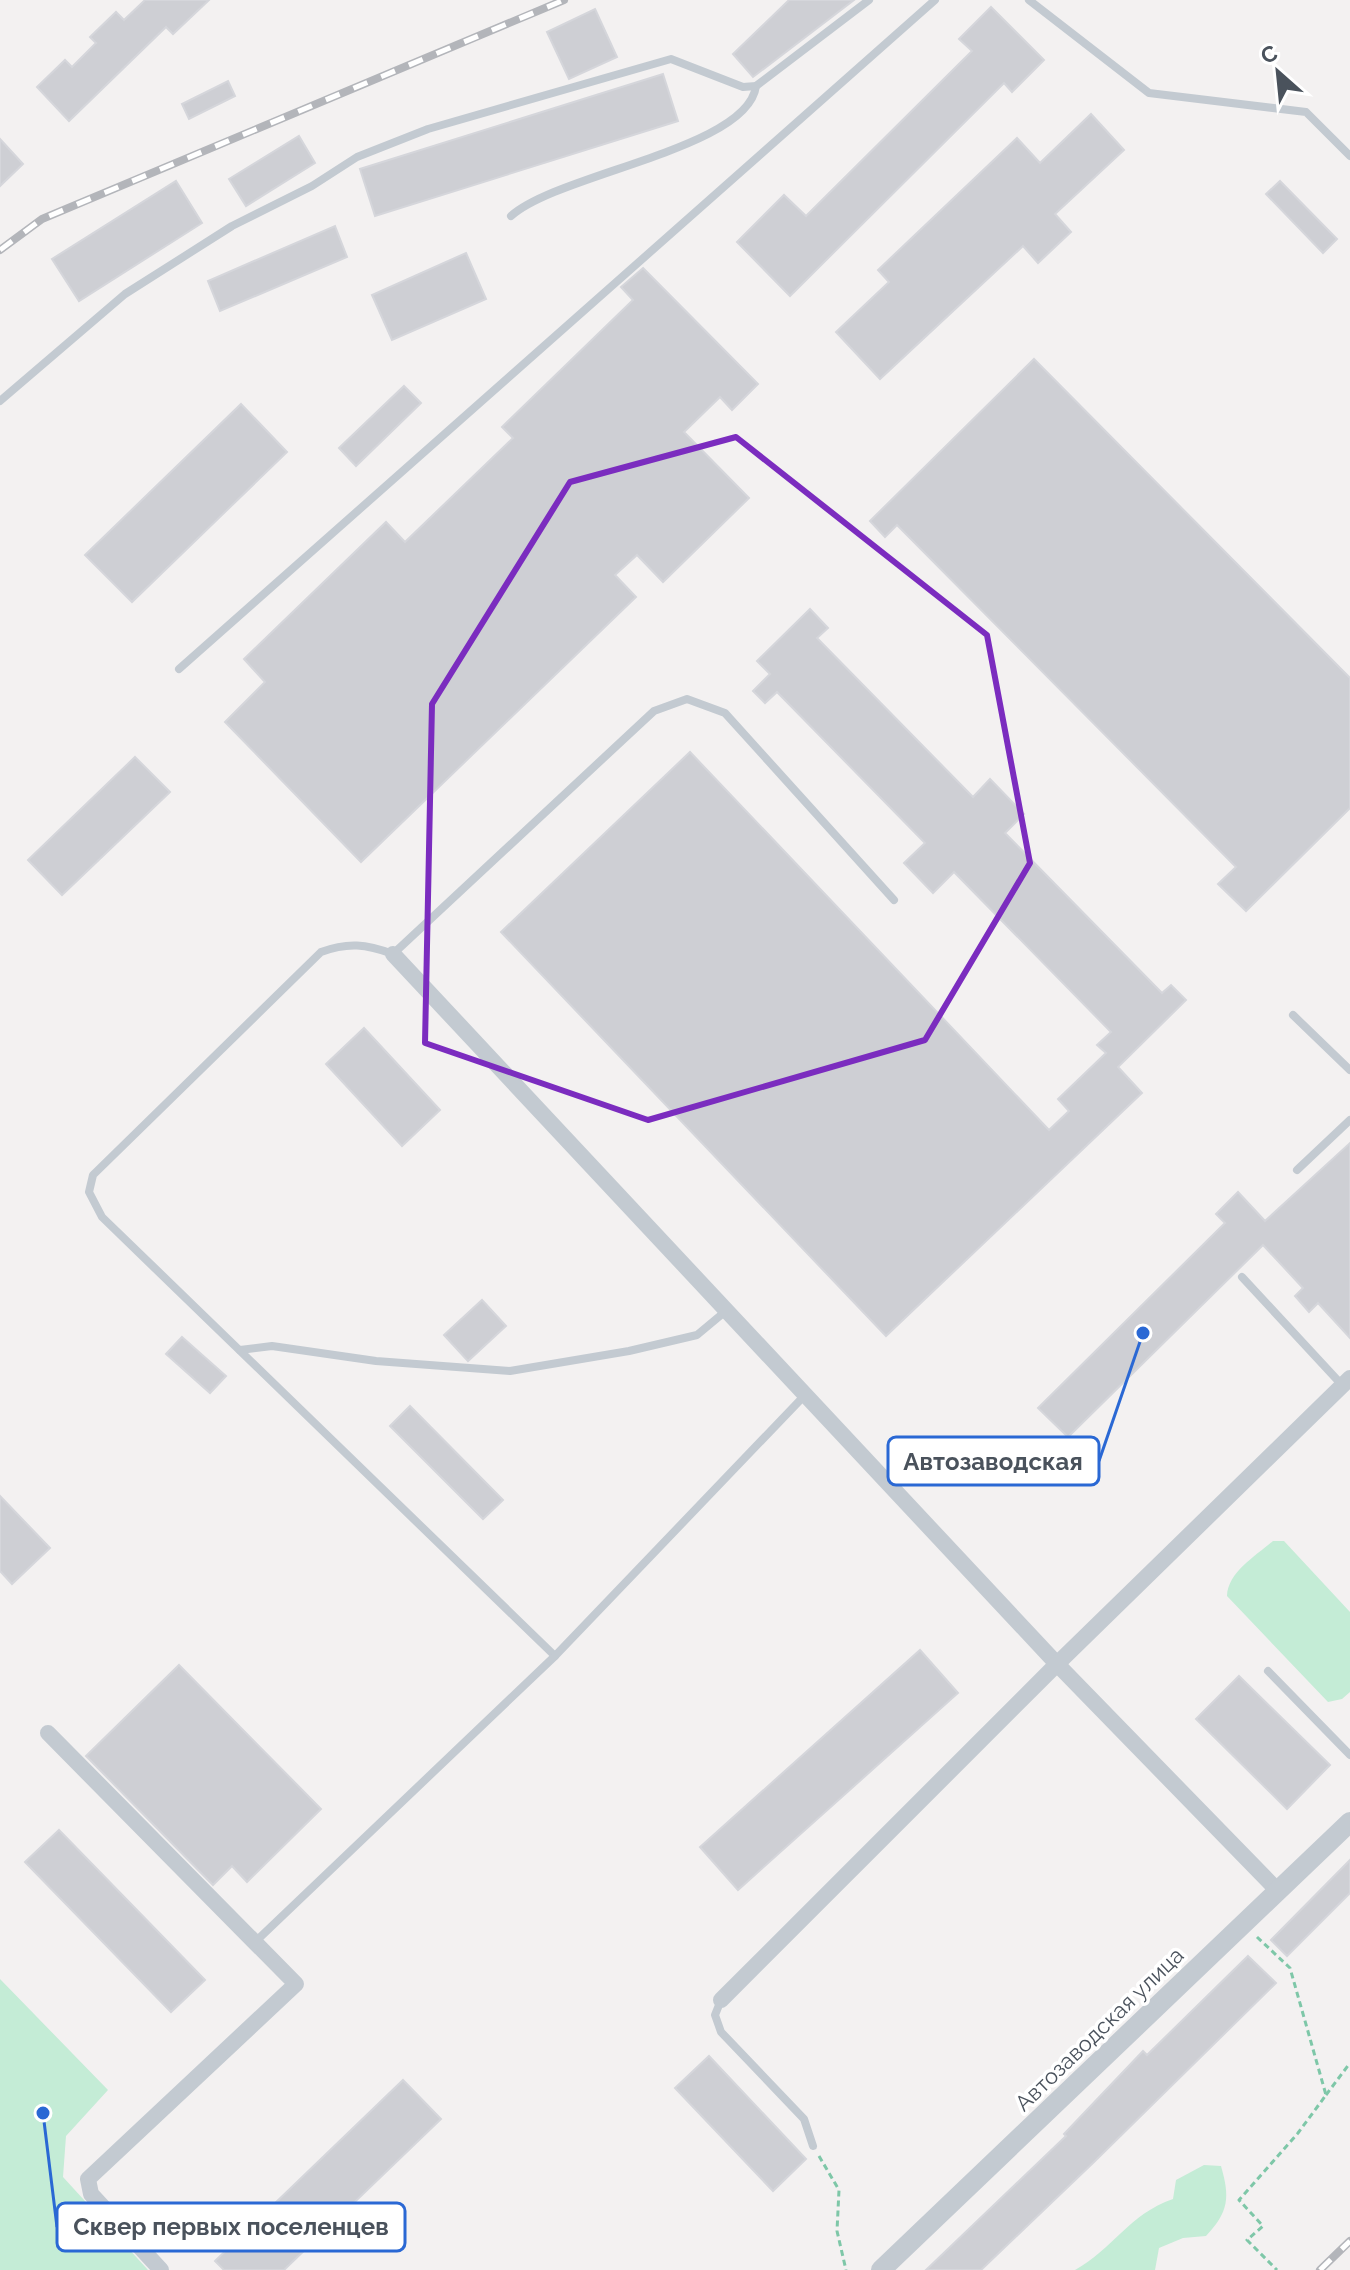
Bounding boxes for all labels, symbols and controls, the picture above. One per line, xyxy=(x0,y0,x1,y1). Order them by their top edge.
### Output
north arrow xyxy=(1238,32,1318,112)
text: С xyxy=(1256,39,1282,69)
callout: Автозаводская xyxy=(888,1437,1099,1485)
text: Автозаводская xyxy=(903,1447,1083,1476)
street label: Автозаводская улица xyxy=(1009,1942,1189,2116)
callout: Сквер первых поселенцев xyxy=(57,2203,405,2251)
text: Сквер первых поселенцев xyxy=(73,2212,389,2241)

